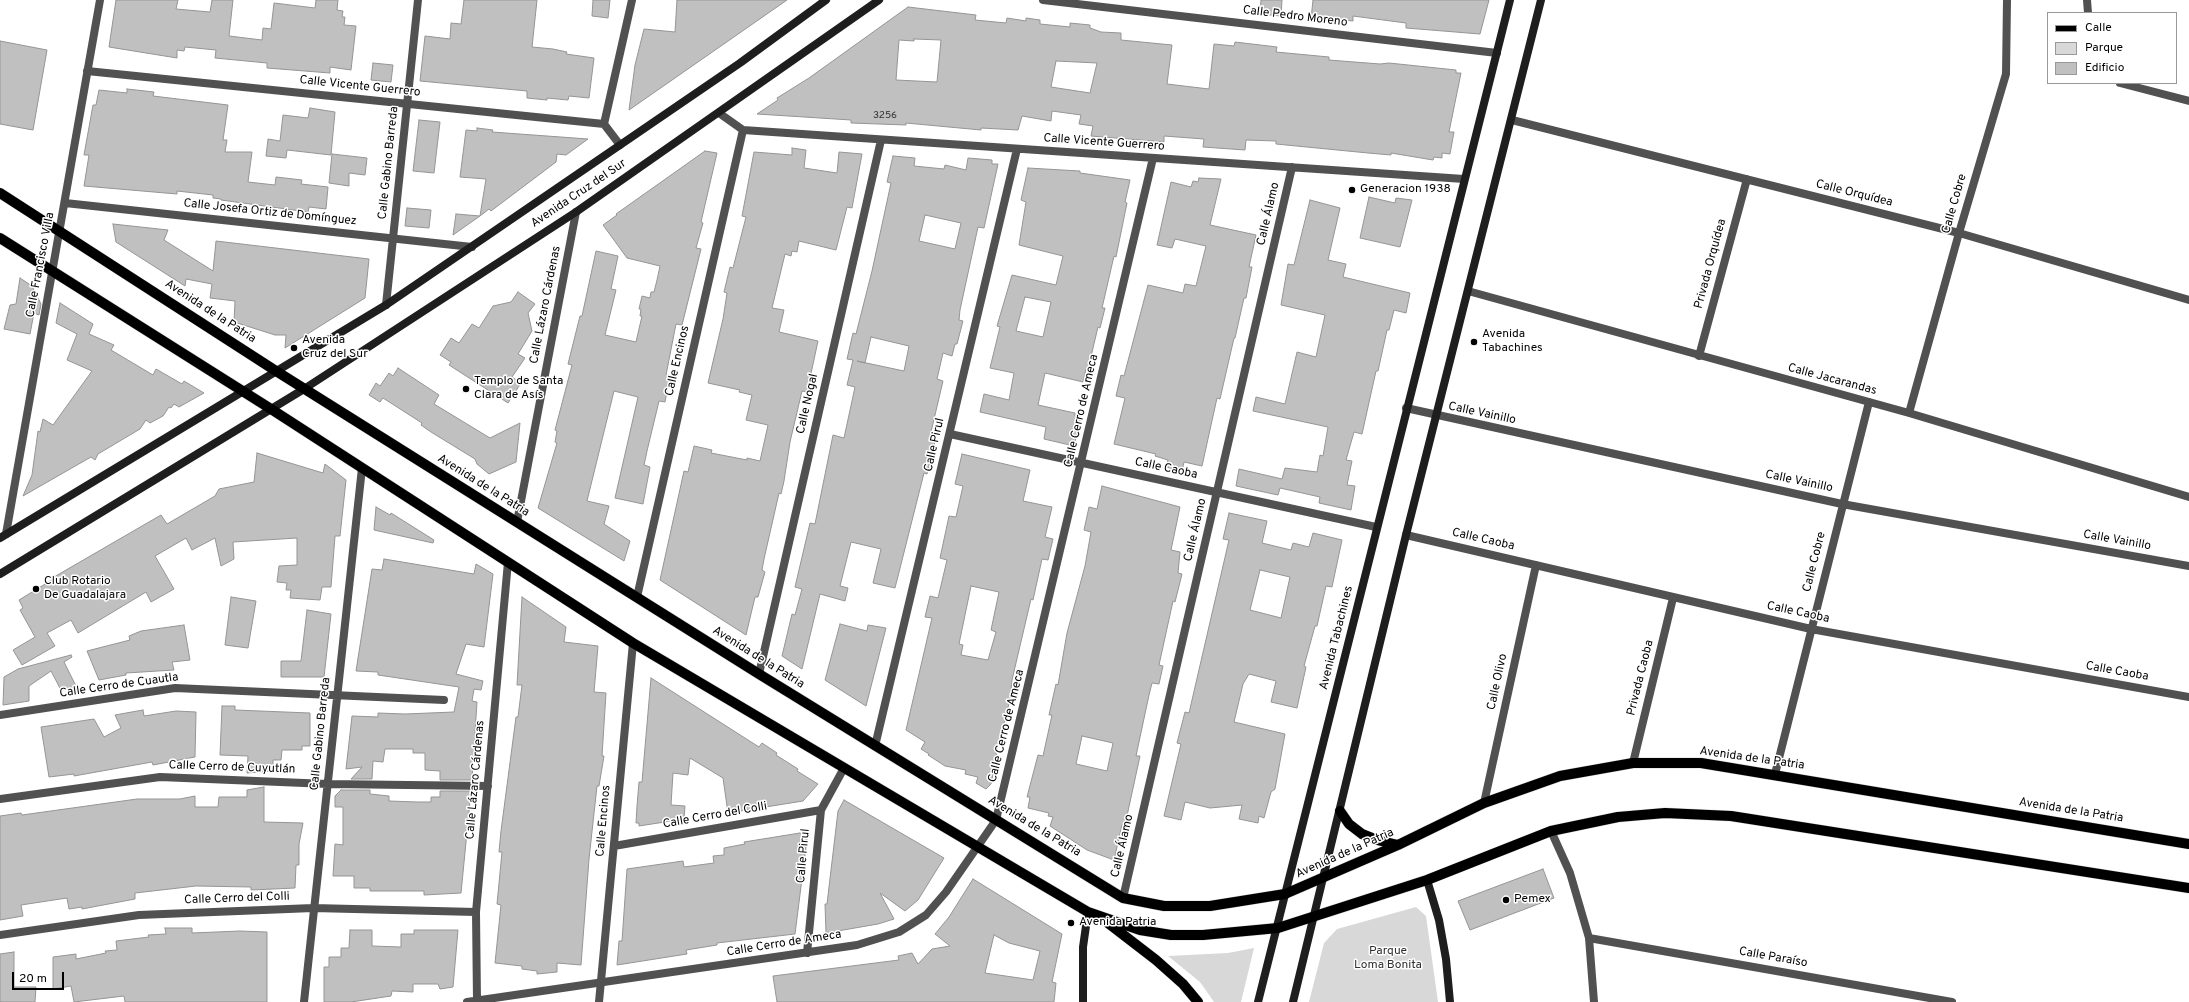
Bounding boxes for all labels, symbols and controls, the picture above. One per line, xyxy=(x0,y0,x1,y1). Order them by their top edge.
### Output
street label: Calle Pedro Moreno xyxy=(1242,3,1348,31)
legend xyxy=(2047,12,2177,84)
text: Calle xyxy=(2085,20,2112,36)
text: Parque xyxy=(2085,40,2123,56)
text: Edificio xyxy=(2085,60,2124,76)
street label: Calle Vicente Guerrero xyxy=(299,73,421,101)
street label: Calle Gabino Barreda xyxy=(376,106,402,220)
house number: 3256 xyxy=(873,110,897,122)
street label: Calle Vicente Guerrero xyxy=(1043,132,1165,154)
street label: Avenida Cruz del Sur xyxy=(529,157,629,231)
street label: Calle Cobre xyxy=(1940,172,1970,236)
street label: Calle Orquídea xyxy=(1814,177,1894,211)
street label: Calle Álamo xyxy=(1255,181,1283,247)
place label: Generacion 1938 xyxy=(1360,183,1451,197)
marker: Generacion 1938 xyxy=(1347,185,1357,195)
street label: Calle Josefa Ortiz de Domínguez xyxy=(183,197,357,229)
street label: Calle Francisco Villa xyxy=(24,211,58,319)
street label: Privada Orquídea xyxy=(1692,217,1730,311)
street label: Calle Lázaro Cárdenas xyxy=(528,245,564,365)
street label: Avenida de la Patria xyxy=(162,277,258,347)
street label: Calle Encinos xyxy=(663,324,693,398)
place label: Avenida Tabachines xyxy=(1482,328,1543,356)
place label: Avenida Cruz del Sur xyxy=(302,334,368,362)
marker: Avenida Tabachines xyxy=(1469,337,1479,347)
marker: Avenida Cruz del Sur xyxy=(289,343,299,353)
street label: Calle Cerro de Ameca xyxy=(1062,353,1102,469)
street label: Calle Jacarandas xyxy=(1786,361,1878,399)
street label: Calle Nogal xyxy=(794,372,822,436)
place label: Templo de Santa Clara de Asís xyxy=(474,375,563,403)
marker: Templo de Santa Clara de Asís xyxy=(461,384,471,394)
street label: Calle Vainillo xyxy=(1447,400,1517,428)
street label: Calle Pirul xyxy=(922,417,948,473)
street label: Avenida de la Patria xyxy=(434,452,532,520)
street label: Calle Caoba xyxy=(1133,455,1199,483)
street label: Calle Vainillo xyxy=(1764,468,1834,496)
street label: Calle Álamo xyxy=(1182,497,1210,563)
street label: Calle Caoba xyxy=(1450,526,1516,554)
street label: Calle Vainillo xyxy=(2082,528,2152,554)
street label: Calle Cobre xyxy=(1801,530,1829,594)
place label: Club Rotario De Guadalajara xyxy=(44,575,126,603)
marker: Club Rotario De Guadalajara xyxy=(31,584,41,594)
street label: Avenida Tabachines xyxy=(1317,585,1357,691)
street label: Calle Caoba xyxy=(1765,599,1831,627)
street label: Avenida de la Patria xyxy=(709,624,807,692)
street label: Privada Caoba xyxy=(1625,639,1657,717)
street label: Calle Olivo xyxy=(1485,652,1511,712)
street label: Calle Caoba xyxy=(2084,659,2150,685)
street label: Calle Cerro de Ameca xyxy=(986,668,1028,784)
street label: Calle Cerro de Cuautla xyxy=(59,671,179,701)
street label: Calle Gabino Barreda xyxy=(308,677,334,791)
street label: Calle Lázaro Cárdenas xyxy=(464,720,488,840)
street label: Avenida de la Patria xyxy=(1699,745,1805,773)
street label: Calle Cerro de Cuyutlán xyxy=(168,759,296,777)
street label: Calle Encinos xyxy=(594,785,614,857)
street label: Avenida de la Patria xyxy=(985,794,1083,860)
street label: Avenida de la Patria xyxy=(2018,796,2124,826)
street label: Calle Cerro del Colli xyxy=(662,800,768,832)
street label: Calle Álamo xyxy=(1109,813,1137,879)
street label: Avenida de la Patria xyxy=(1294,826,1396,882)
street label: Calle Pirul xyxy=(794,828,814,884)
street label: Calle Cerro del Colli xyxy=(184,890,290,908)
place label: Pemex xyxy=(1514,893,1551,907)
marker: Pemex xyxy=(1501,895,1511,905)
place label: Avenida Patria xyxy=(1079,916,1156,930)
marker: Avenida Patria xyxy=(1066,918,1076,928)
street label: Calle Cerro de Ameca xyxy=(726,928,842,960)
park label: Parque Loma Bonita xyxy=(1354,945,1422,973)
street label: Calle Paraíso xyxy=(1738,945,1808,971)
scale bar xyxy=(14,964,66,990)
text: 20 m xyxy=(19,971,47,987)

